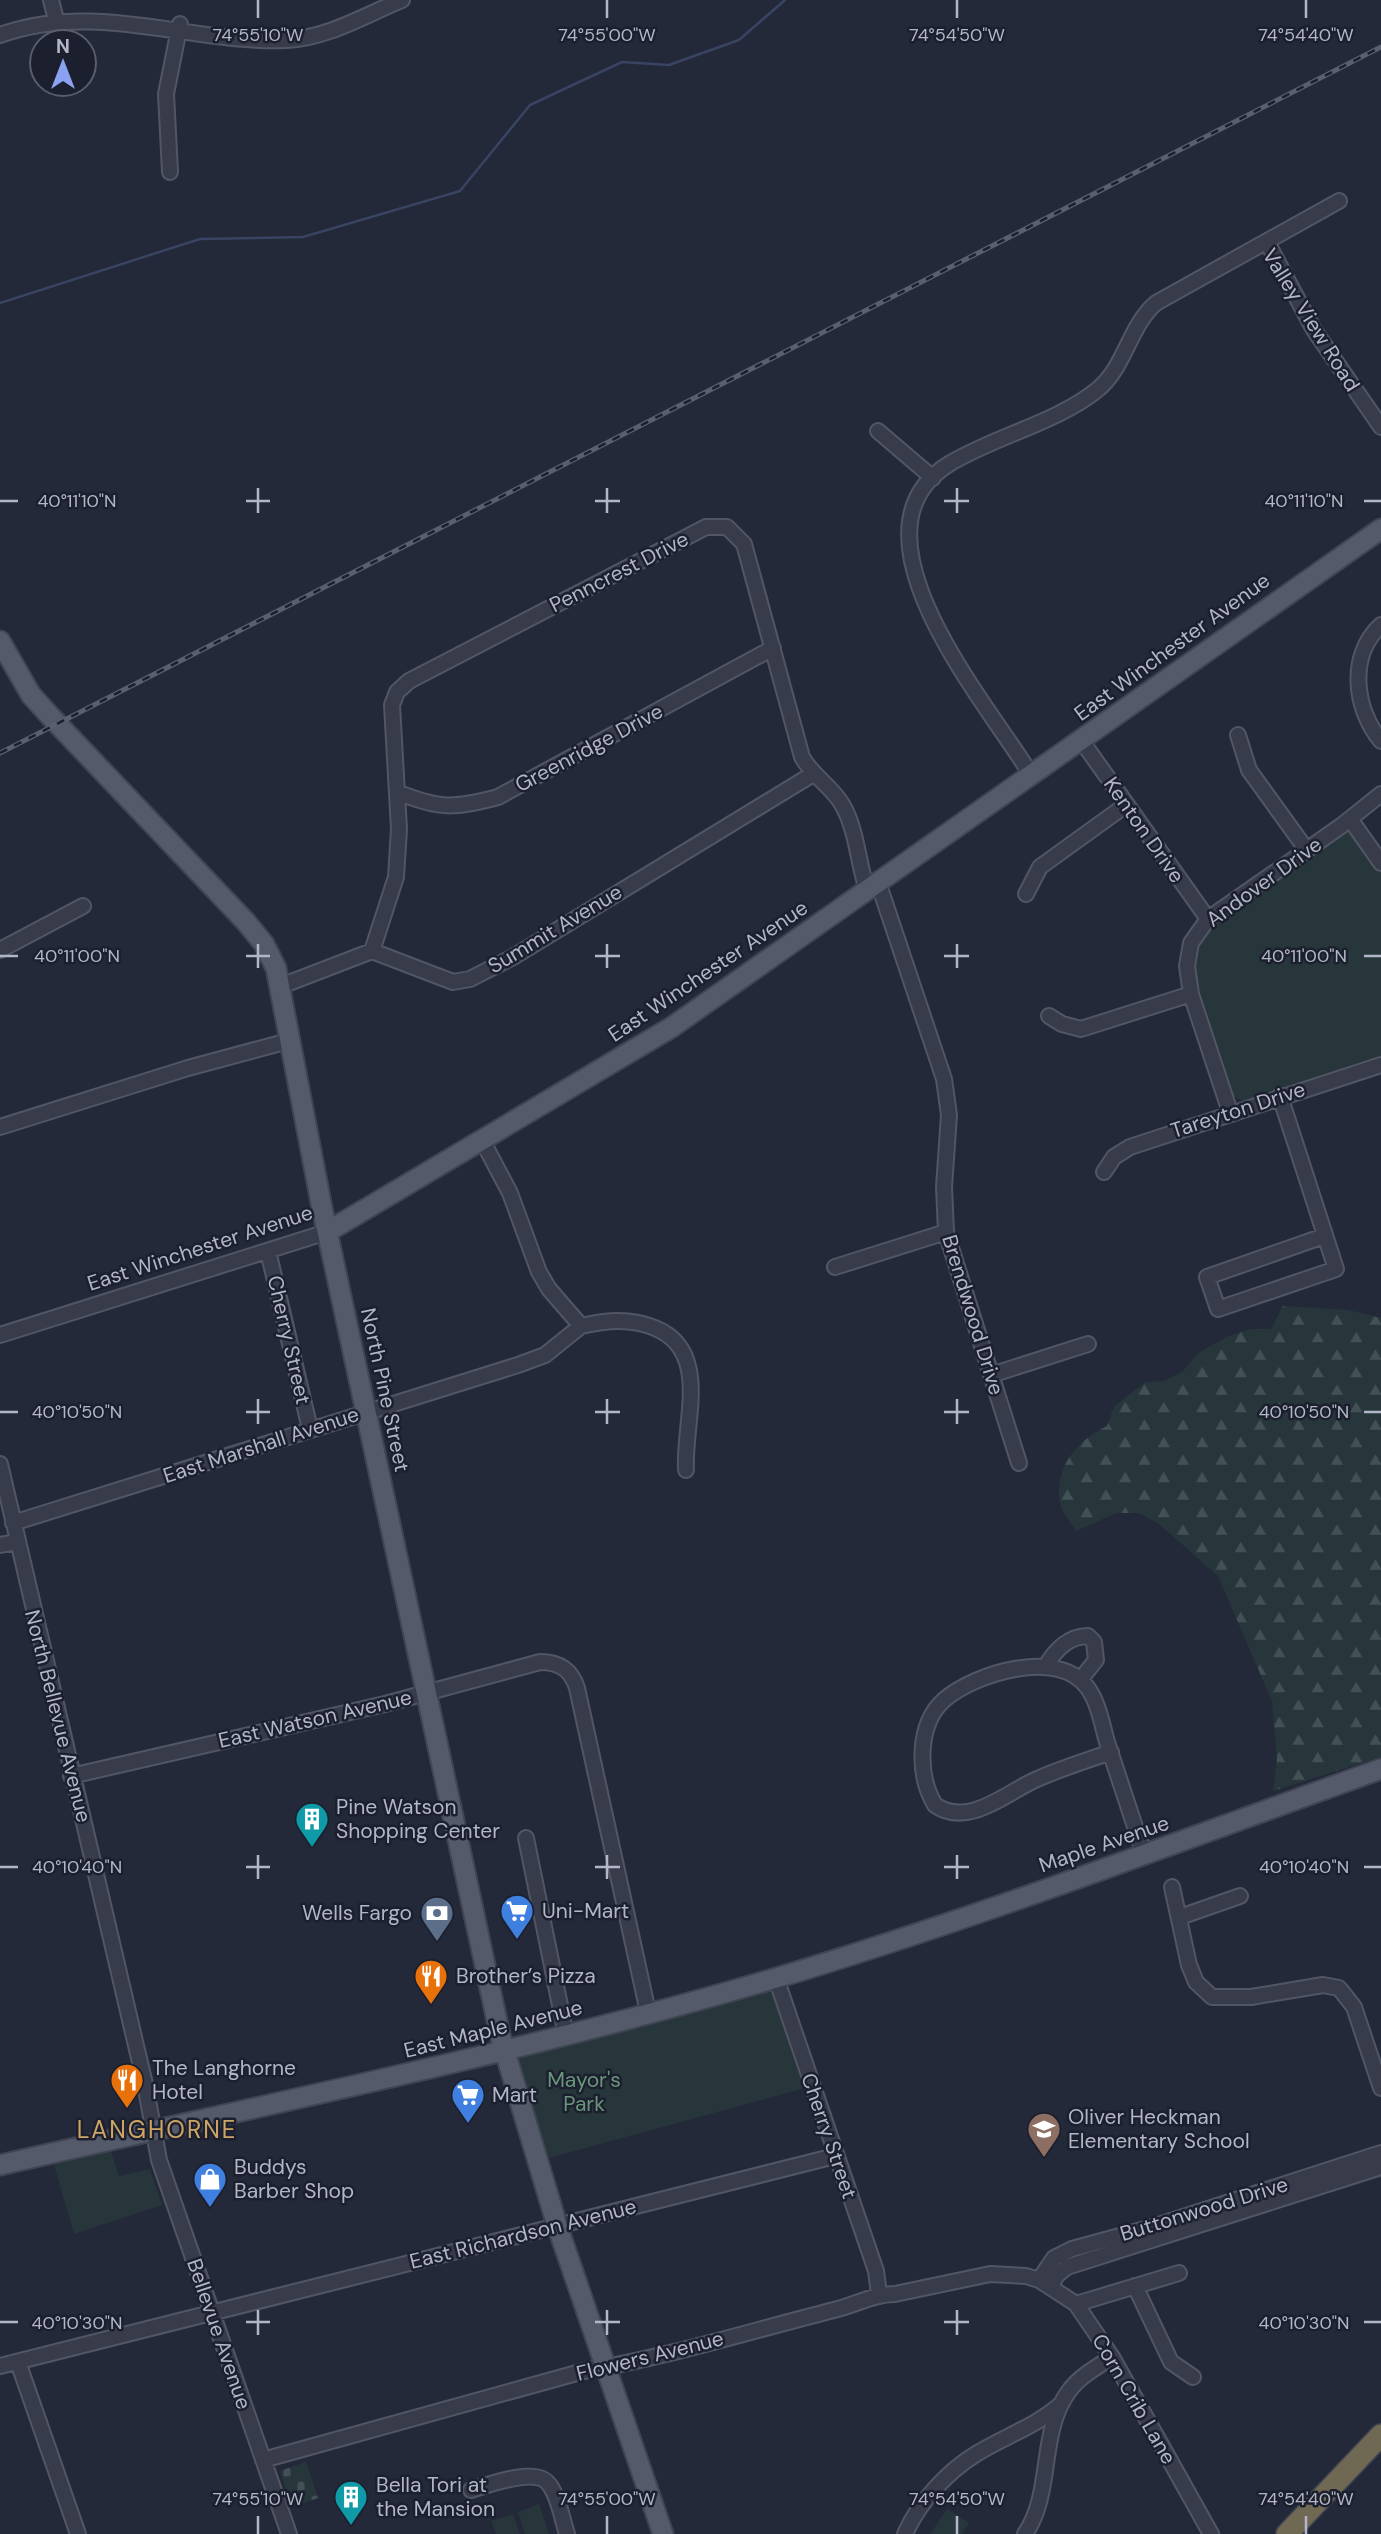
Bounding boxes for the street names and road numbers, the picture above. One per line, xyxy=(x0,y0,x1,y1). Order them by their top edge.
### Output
street label: Valley View Road xyxy=(1256,243,1366,397)
street label: Penncrest Drive xyxy=(545,525,693,619)
street label: East Winchester Avenue xyxy=(1069,566,1275,727)
street label: Greenridge Drive xyxy=(510,697,668,799)
street label: Kenton Drive xyxy=(1097,771,1191,889)
street label: Andover Drive xyxy=(1200,830,1328,933)
street label: Summit Avenue xyxy=(483,878,627,980)
street label: East Winchester Avenue xyxy=(603,894,813,1048)
street label: Tareyton Drive xyxy=(1167,1075,1309,1145)
street label: East Winchester Avenue xyxy=(84,1198,316,1298)
street label: Brendwood Drive xyxy=(935,1231,1011,1399)
street label: Cherry Street xyxy=(261,1273,317,1407)
street label: North Pine Street xyxy=(354,1305,416,1475)
street label: East Marshall Avenue xyxy=(159,1400,363,1490)
street label: North Bellevue Avenue xyxy=(18,1607,98,1825)
street label: East Watson Avenue xyxy=(215,1683,415,1755)
street label: Maple Avenue xyxy=(1035,1809,1173,1879)
street label: East Maple Avenue xyxy=(401,1993,585,2065)
street label: Cherry Street xyxy=(794,2069,864,2203)
street label: Buttonwood Drive xyxy=(1117,2170,1292,2248)
street label: East Richardson Avenue xyxy=(407,2192,639,2276)
street label: Bellevue Avenue xyxy=(180,2255,258,2413)
street label: Flowers Avenue xyxy=(573,2324,727,2388)
street label: Corn Crib Lane xyxy=(1085,2329,1183,2469)

